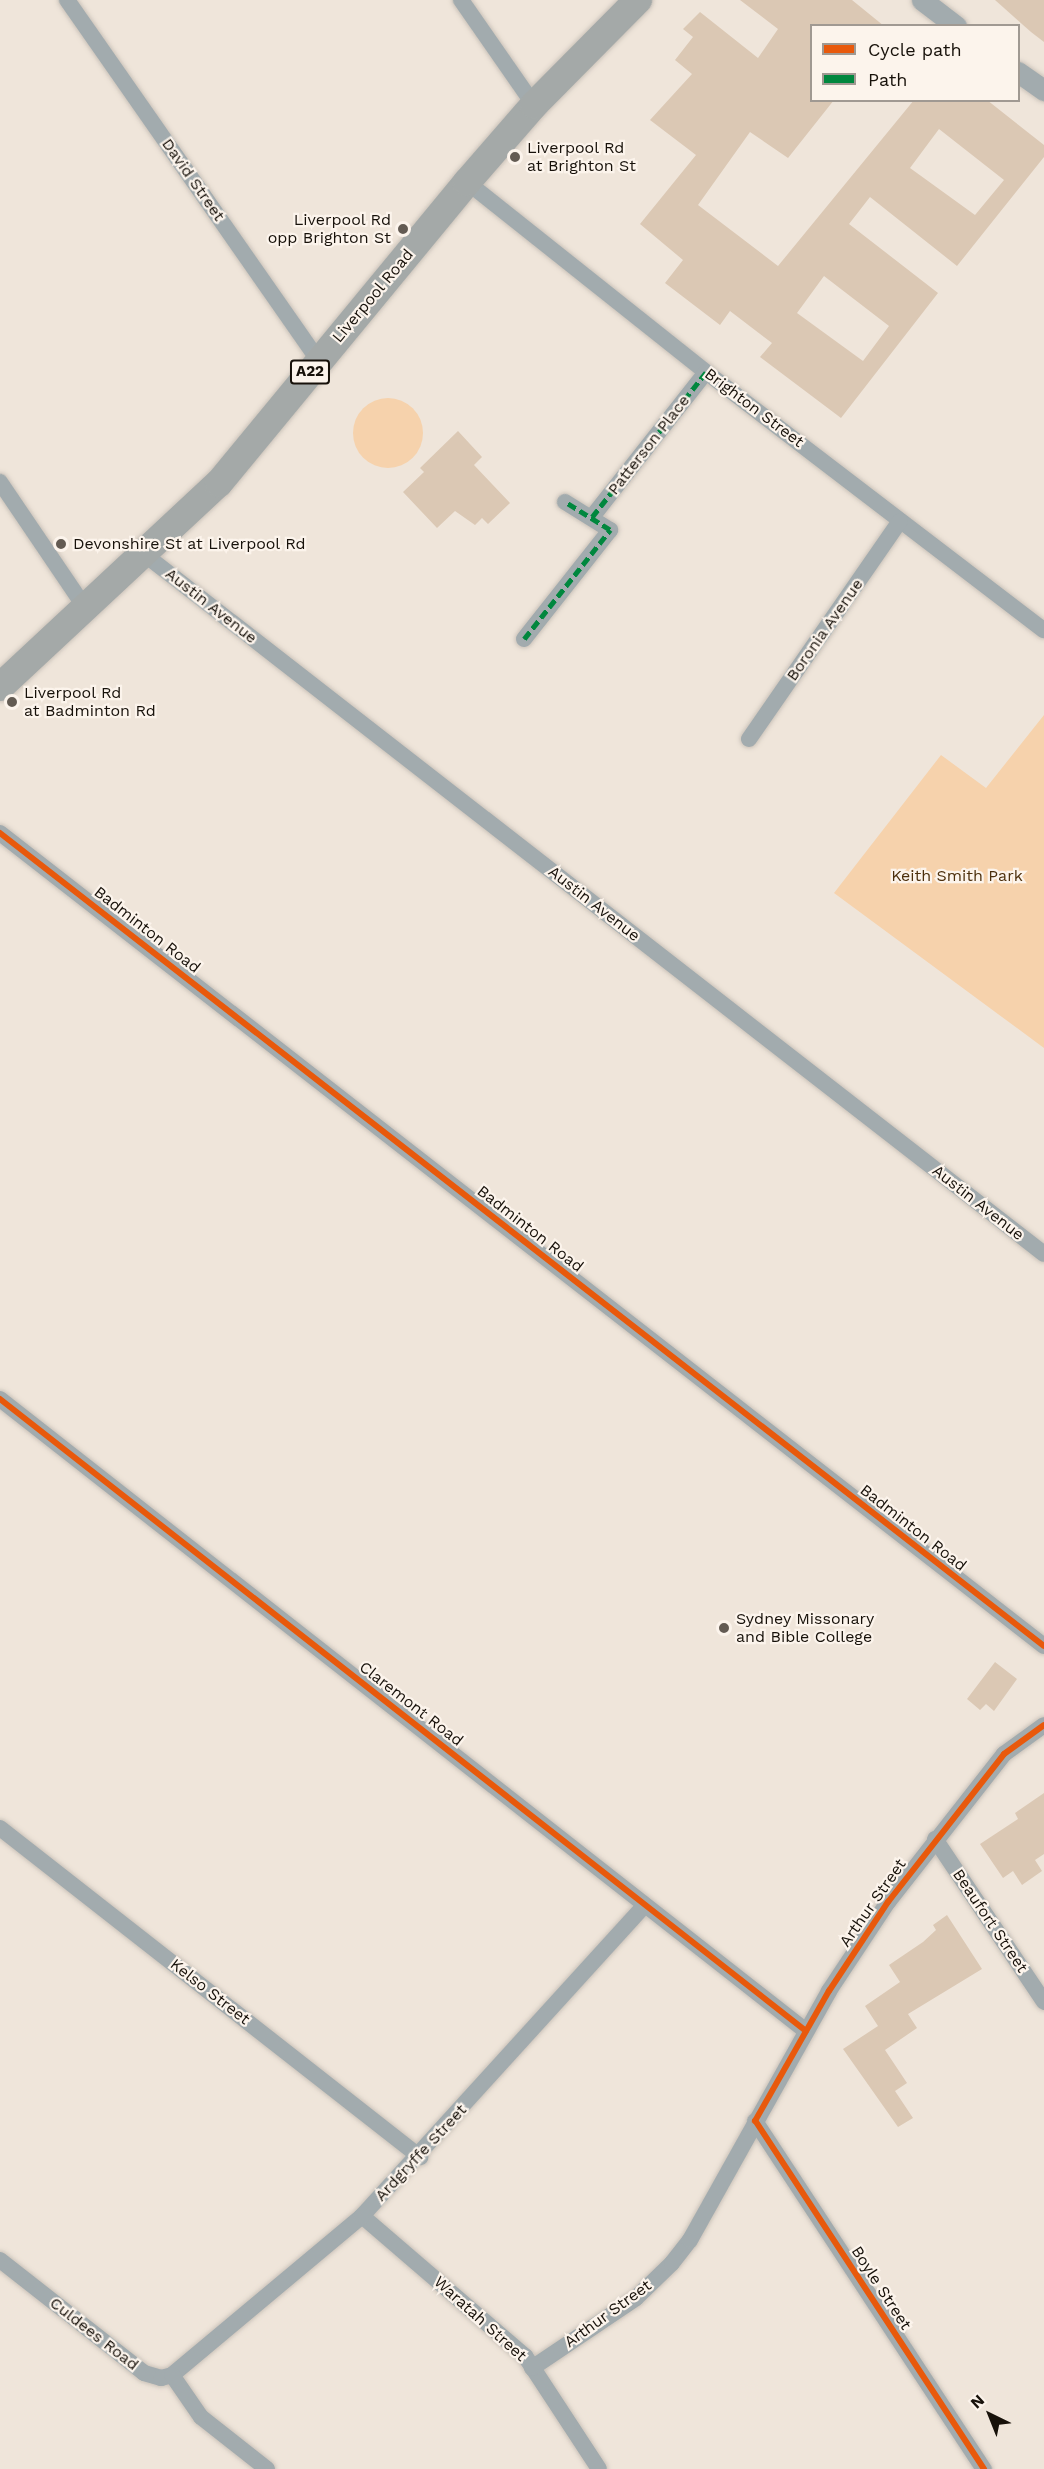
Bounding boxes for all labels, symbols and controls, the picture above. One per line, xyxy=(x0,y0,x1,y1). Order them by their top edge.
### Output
legend xyxy=(810,24,1020,102)
text: Cycle path xyxy=(868,39,962,60)
text: Path xyxy=(868,69,908,90)
street label: David Street xyxy=(157,135,229,225)
place label: Liverpool Rd at Brighton St xyxy=(527,138,636,176)
marker: Liverpool Rd at Brighton St xyxy=(508,150,522,164)
place label: Liverpool Rd opp Brighton St xyxy=(268,210,391,248)
marker: Liverpool Rd opp Brighton St xyxy=(396,222,410,236)
street label: Liverpool Road xyxy=(328,245,418,347)
road number: A22 xyxy=(289,360,331,384)
street label: Brighton Street xyxy=(701,364,807,452)
street label: Patterson Place xyxy=(604,391,694,499)
place label: Devonshire St at Liverpool Rd xyxy=(73,534,306,554)
marker: Devonshire St at Liverpool Rd xyxy=(54,537,68,551)
street label: Austin Avenue xyxy=(161,564,261,648)
street label: Boronia Avenue xyxy=(782,575,868,685)
place label: Liverpool Rd at Badminton Rd xyxy=(24,683,156,721)
marker: Liverpool Rd at Badminton Rd xyxy=(5,695,19,709)
street label: Austin Avenue xyxy=(544,862,644,946)
park label: Keith Smith Park xyxy=(891,866,1023,886)
street label: Badminton Road xyxy=(90,883,204,977)
street label: Austin Avenue xyxy=(928,1161,1028,1245)
street label: Badminton Road xyxy=(473,1182,587,1276)
street label: Badminton Road xyxy=(856,1481,970,1575)
place label: Sydney Missonary and Bible College xyxy=(736,1609,875,1647)
marker: Sydney Missonary and Bible College xyxy=(717,1621,731,1635)
street label: Claremont Road xyxy=(355,1658,467,1750)
street label: Arthur Street xyxy=(836,1855,910,1951)
street label: Beaufort Street xyxy=(948,1866,1032,1976)
street label: Kelso Street xyxy=(166,1955,254,2029)
street label: Ardgryffe Street xyxy=(371,2101,471,2205)
street label: Boyle Street xyxy=(847,2243,915,2333)
street label: Waratah Street xyxy=(430,2272,530,2366)
street label: Arthur Street xyxy=(561,2276,655,2352)
street label: Culdees Road xyxy=(46,2293,142,2375)
north arrow xyxy=(960,2385,1020,2445)
text: N xyxy=(967,2390,988,2412)

